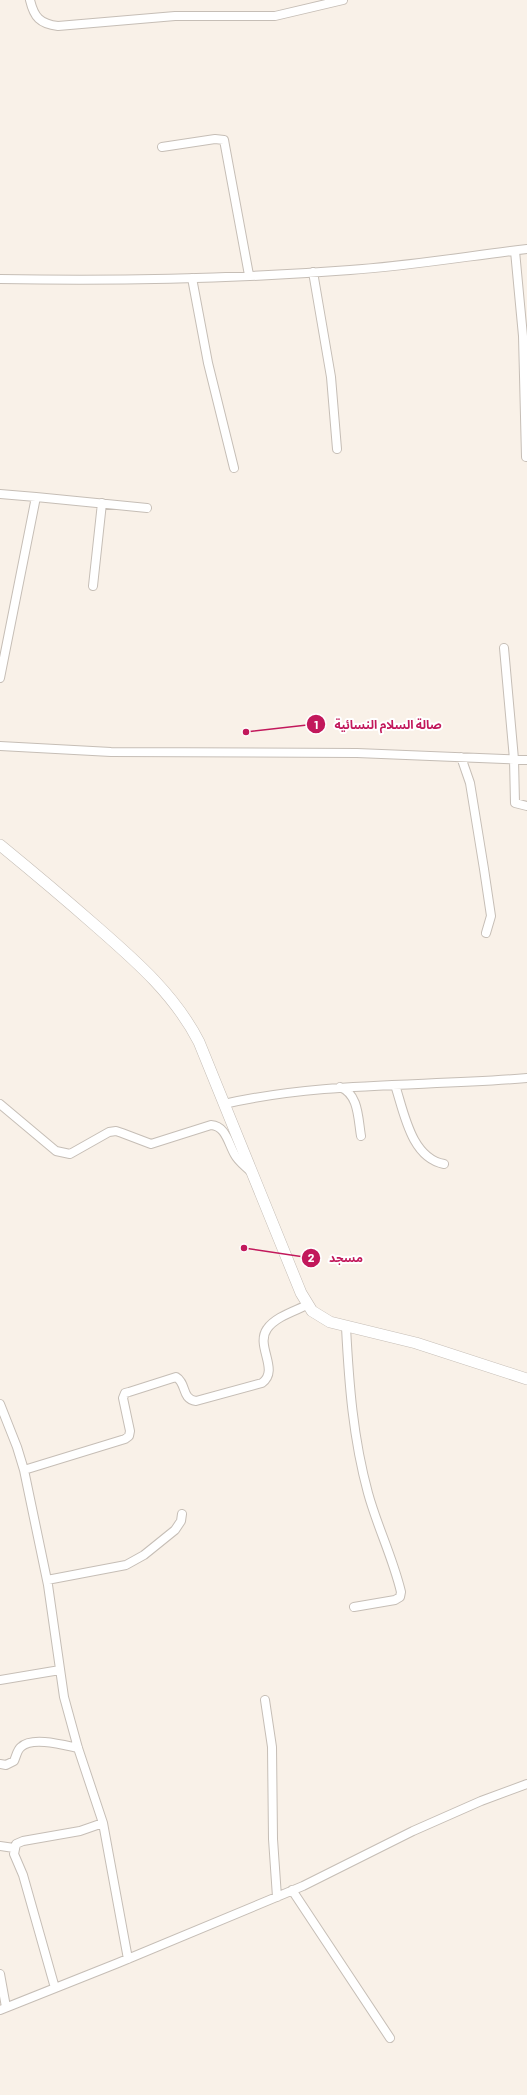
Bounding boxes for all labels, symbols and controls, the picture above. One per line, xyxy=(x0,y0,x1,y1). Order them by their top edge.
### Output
callout: صالة السلام النسائية xyxy=(306,712,449,736)
text: 1 xyxy=(314,717,318,731)
text: صالة السلام النسائية xyxy=(334,717,442,734)
callout: مسجد xyxy=(301,1246,371,1270)
text: 2 xyxy=(308,1250,315,1264)
text: مسجد xyxy=(329,1250,363,1265)

